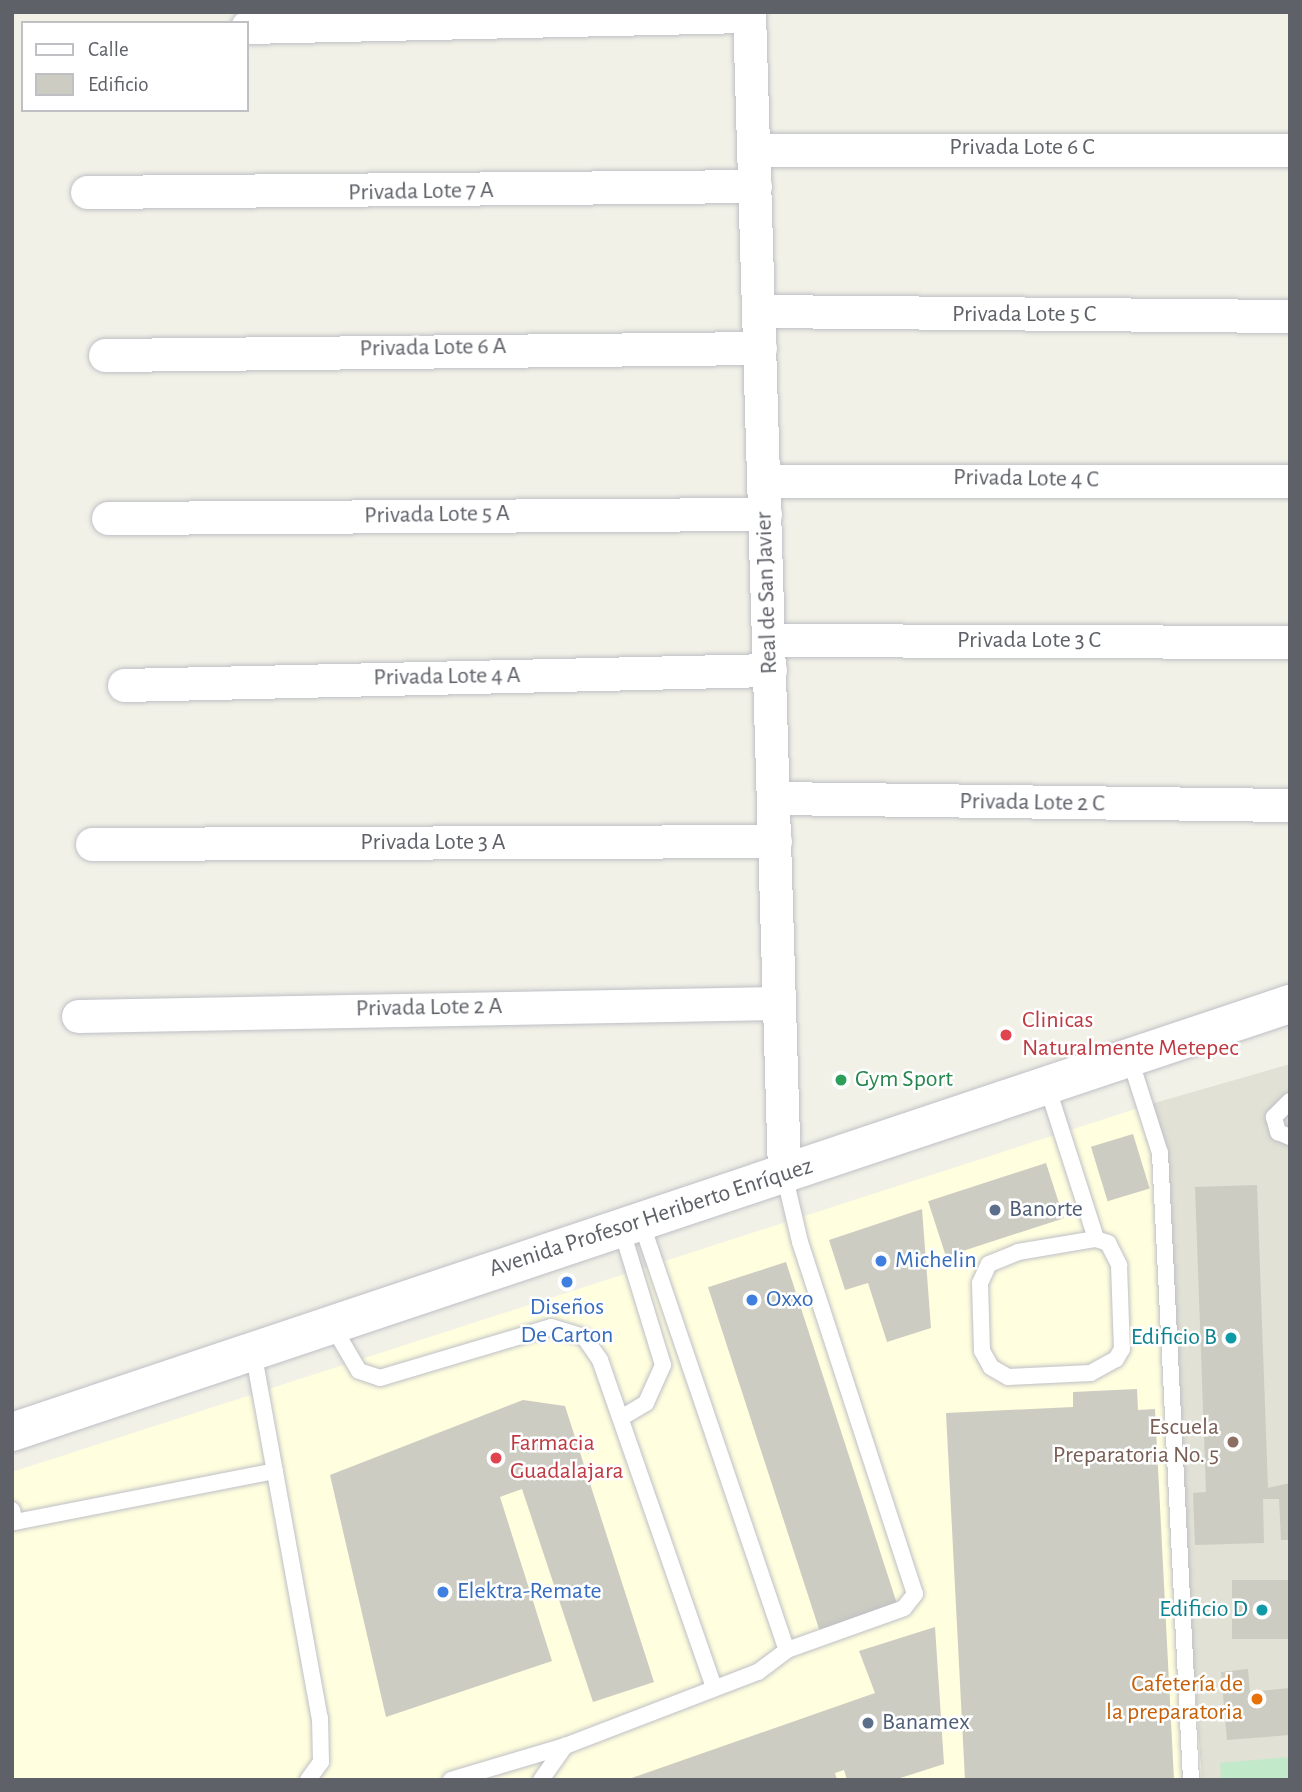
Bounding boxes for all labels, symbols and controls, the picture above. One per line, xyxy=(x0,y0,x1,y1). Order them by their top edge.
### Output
legend xyxy=(21,21,248,112)
text: Calle xyxy=(88,39,129,60)
text: Edificio xyxy=(88,74,149,95)
street label: Privada Lote 6 C xyxy=(949,134,1095,162)
street label: Privada Lote 7 A xyxy=(348,176,494,208)
street label: Privada Lote 5 C xyxy=(952,301,1096,329)
street label: Privada Lote 6 A xyxy=(359,332,507,364)
street label: Privada Lote 4 C xyxy=(953,463,1099,495)
street label: Privada Lote 5 A xyxy=(364,499,510,531)
street label: Real de San Javier xyxy=(750,511,784,675)
street label: Privada Lote 3 C xyxy=(957,627,1101,655)
street label: Privada Lote 4 A xyxy=(373,661,521,693)
street label: Privada Lote 2 C xyxy=(959,787,1105,819)
street label: Privada Lote 3 A xyxy=(360,829,506,857)
street label: Privada Lote 2 A xyxy=(355,992,503,1024)
place label: Clinicas Naturalmente Metepec xyxy=(1022,1007,1239,1063)
marker: Clinicas Naturalmente Metepec xyxy=(996,1025,1016,1045)
place label: Gym Sport xyxy=(855,1066,953,1094)
marker: Gym Sport xyxy=(833,1072,849,1088)
street label: Avenida Profesor Heriberto Enríquez xyxy=(486,1152,816,1284)
place label: Banorte xyxy=(1009,1196,1083,1224)
marker: Banorte xyxy=(987,1202,1003,1218)
place label: Michelin xyxy=(895,1247,977,1275)
marker: Michelin xyxy=(873,1253,889,1269)
marker: Diseños De Carton xyxy=(559,1274,575,1290)
place label: Oxxo xyxy=(766,1286,814,1314)
marker: Oxxo xyxy=(744,1292,760,1308)
place label: Diseños De Carton xyxy=(521,1294,613,1350)
place label: Edificio B xyxy=(1131,1324,1217,1352)
marker: Edificio B xyxy=(1223,1330,1239,1346)
place label: Escuela Preparatoria No. 5 xyxy=(1053,1414,1219,1470)
place label: Farmacia Guadalajara xyxy=(510,1430,624,1486)
marker: Escuela Preparatoria No. 5 xyxy=(1225,1434,1241,1450)
marker: Farmacia Guadalajara xyxy=(488,1450,504,1466)
place label: Elektra-Remate xyxy=(457,1578,602,1606)
marker: Elektra-Remate xyxy=(435,1584,451,1600)
place label: Edificio D xyxy=(1159,1596,1248,1624)
marker: Edificio D xyxy=(1254,1602,1270,1618)
place label: Cafetería de la preparatoria xyxy=(1106,1671,1243,1727)
marker: Cafetería de la preparatoria xyxy=(1249,1691,1265,1707)
place label: Banamex xyxy=(882,1709,970,1737)
marker: Banamex xyxy=(860,1715,876,1731)

